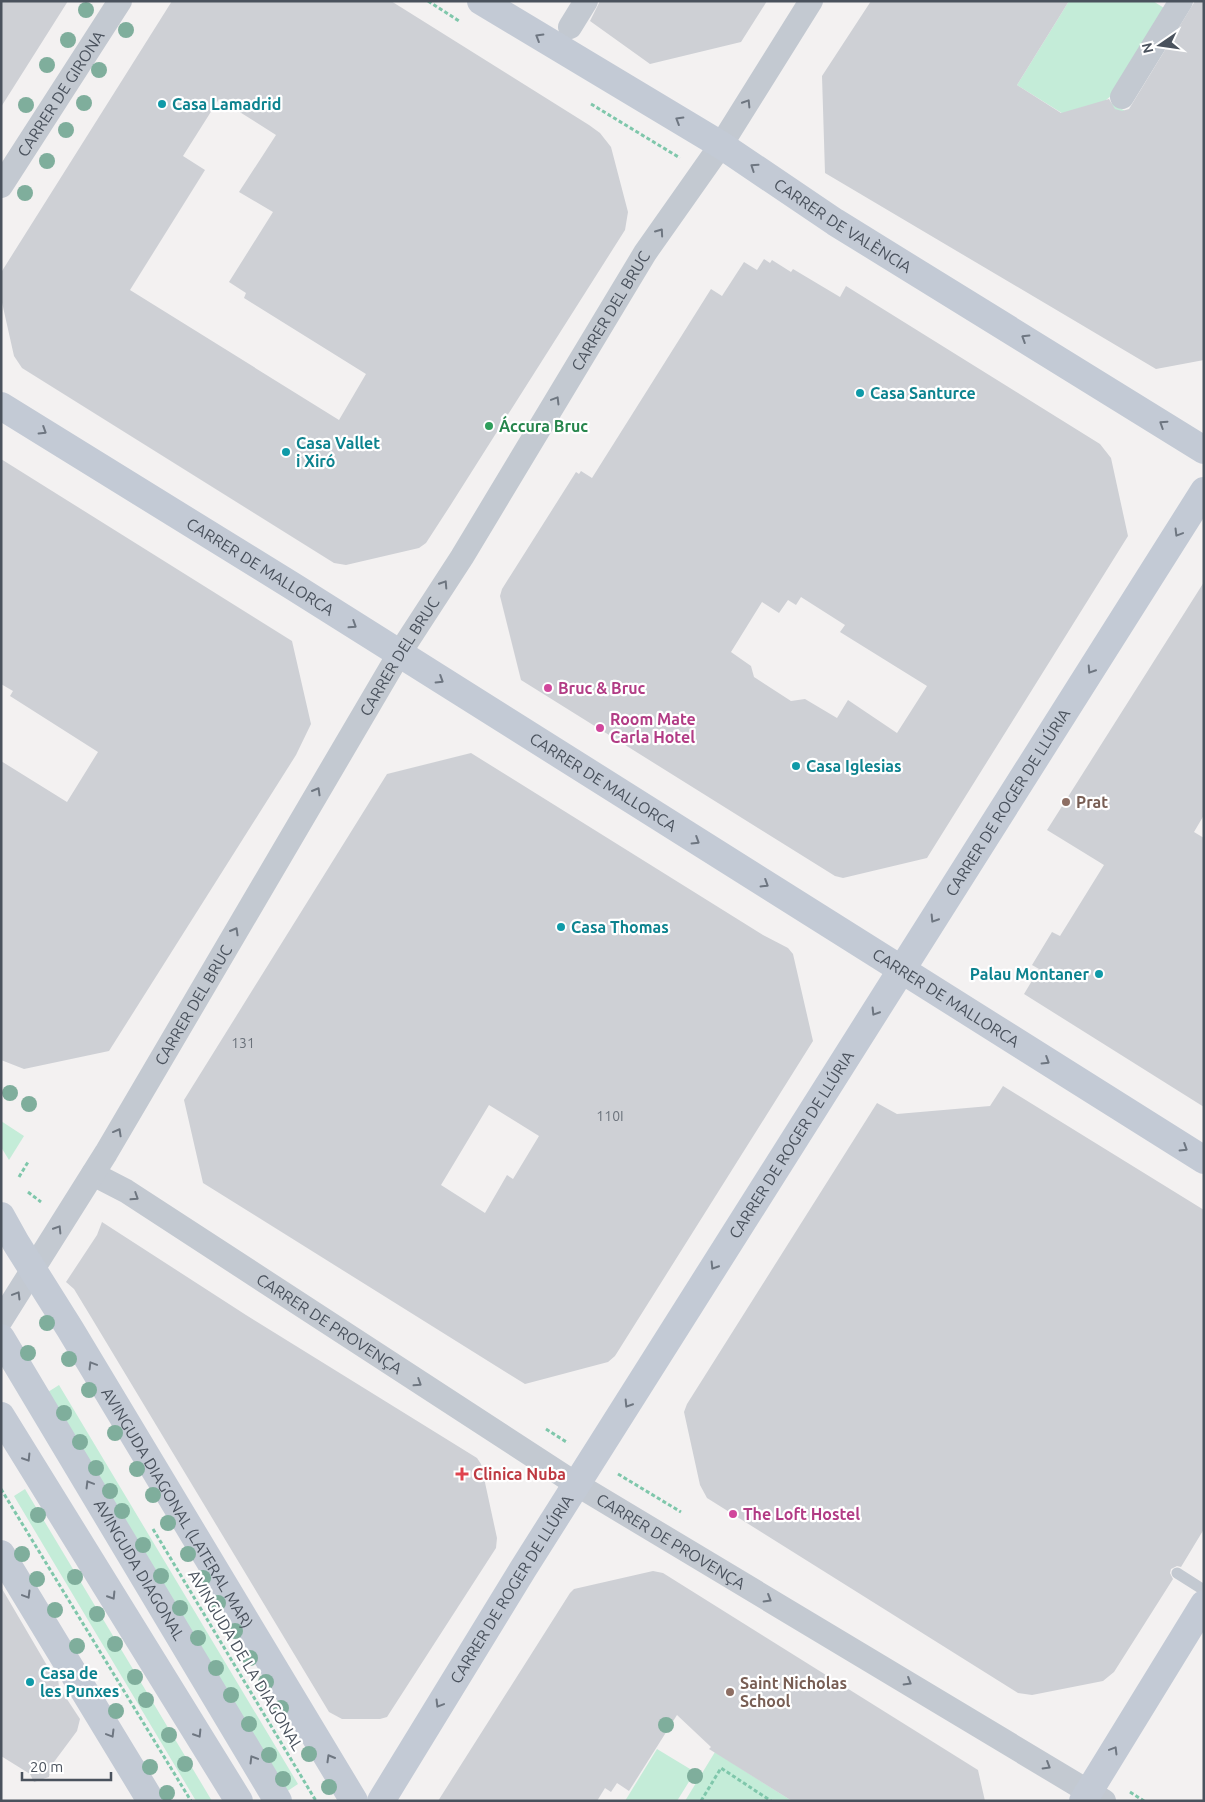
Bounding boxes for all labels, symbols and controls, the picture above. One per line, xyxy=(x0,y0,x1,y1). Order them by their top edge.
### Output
north arrow xyxy=(1135,20,1185,70)
street label: CARRER DE GIRONA xyxy=(13,27,108,160)
one-way arrow xyxy=(536,33,545,43)
text: N xyxy=(1138,41,1156,55)
place label: Casa Lamadrid xyxy=(172,95,281,113)
marker: Casa Lamadrid xyxy=(156,98,168,110)
one-way arrow xyxy=(740,100,750,109)
one-way arrow xyxy=(675,116,684,126)
one-way arrow xyxy=(751,164,760,173)
street label: CARRER DE VALÈNCIA xyxy=(771,175,915,276)
one-way arrow xyxy=(654,228,663,238)
street label: CARRER DEL BRUC xyxy=(567,248,653,374)
one-way arrow xyxy=(1021,335,1030,345)
place label: Casa Santurce xyxy=(870,384,976,402)
marker: Casa Santurce xyxy=(854,387,866,399)
one-way arrow xyxy=(550,397,560,406)
place label: Áccura Bruc xyxy=(499,415,588,435)
marker: Áccura Bruc xyxy=(483,420,495,432)
one-way arrow xyxy=(1159,421,1168,430)
one-way arrow xyxy=(37,425,46,435)
place label: Casa Vallet i Xiró xyxy=(296,434,380,470)
marker: Casa Vallet i Xiró xyxy=(280,446,292,458)
street label: CARRER DE MALLORCA xyxy=(183,514,338,619)
one-way arrow xyxy=(1175,527,1185,536)
one-way arrow xyxy=(438,580,448,589)
street label: CARRER DEL BRUC xyxy=(356,593,443,719)
one-way arrow xyxy=(347,618,356,628)
one-way arrow xyxy=(1088,664,1097,673)
one-way arrow xyxy=(434,674,444,683)
place label: Bruc & Bruc xyxy=(558,679,646,697)
marker: Bruc & Bruc xyxy=(542,682,554,694)
street label: CARRER DE ROGER DE LLÚRIA xyxy=(941,705,1074,899)
place label: Room Mate Carla Hotel xyxy=(610,710,696,746)
marker: Room Mate Carla Hotel xyxy=(594,722,606,734)
street label: CARRER DE MALLORCA xyxy=(527,729,681,835)
place label: Casa Iglesias xyxy=(806,757,902,775)
marker: Casa Iglesias xyxy=(790,760,802,772)
one-way arrow xyxy=(310,787,320,796)
place label: Prat xyxy=(1076,793,1108,811)
marker: Prat xyxy=(1060,796,1072,808)
one-way arrow xyxy=(691,835,700,844)
one-way arrow xyxy=(759,878,768,888)
one-way arrow xyxy=(930,913,940,922)
place label: Casa Thomas xyxy=(571,918,669,936)
marker: Casa Thomas xyxy=(555,921,567,933)
one-way arrow xyxy=(229,928,239,937)
street label: CARRER DEL BRUC xyxy=(151,941,235,1068)
street label: CARRER DE MALLORCA xyxy=(869,945,1023,1051)
place label: Palau Montaner xyxy=(970,965,1089,983)
marker: Palau Montaner xyxy=(1093,968,1105,980)
one-way arrow xyxy=(872,1006,882,1015)
house number: 131 xyxy=(231,1035,255,1051)
street label: CARRER DE ROGER DE LLÚRIA xyxy=(725,1047,857,1242)
one-way arrow xyxy=(1041,1055,1050,1065)
house number: 110I xyxy=(596,1108,624,1124)
one-way arrow xyxy=(112,1128,122,1137)
one-way arrow xyxy=(1178,1142,1187,1151)
one-way arrow xyxy=(130,1191,139,1201)
one-way arrow xyxy=(52,1225,62,1234)
one-way arrow xyxy=(711,1261,721,1270)
street label: CARRER DE PROVENÇA xyxy=(253,1270,406,1378)
one-way arrow xyxy=(11,1292,21,1301)
one-way arrow xyxy=(88,1361,98,1370)
one-way arrow xyxy=(412,1377,421,1386)
street label: AVINGUDA DIAGONAL (LATERAL MAR) xyxy=(98,1384,258,1632)
one-way arrow xyxy=(625,1398,634,1407)
one-way arrow xyxy=(21,1452,30,1461)
place label: Clinica Nuba xyxy=(473,1465,566,1483)
marker: Clinica Nuba xyxy=(455,1467,469,1481)
one-way arrow xyxy=(85,1481,95,1490)
street label: CARRER DE PROVENÇA xyxy=(594,1490,749,1593)
street label: CARRER DE ROGER DE LLÚRIA xyxy=(446,1491,577,1686)
street label: AVINGUDA DIAGONAL xyxy=(90,1495,190,1643)
place label: The Loft Hostel xyxy=(743,1505,860,1523)
marker: The Loft Hostel xyxy=(727,1508,739,1520)
street label: AVINGUDA DE LA DIAGONAL xyxy=(185,1567,307,1753)
one-way arrow xyxy=(20,1590,30,1599)
one-way arrow xyxy=(106,1591,116,1600)
one-way arrow xyxy=(763,1593,772,1603)
place label: Casa de les Punxes xyxy=(40,1664,119,1700)
place label: Saint Nicholas School xyxy=(740,1674,847,1710)
marker: Casa de les Punxes xyxy=(24,1676,36,1688)
one-way arrow xyxy=(902,1676,911,1686)
marker: Saint Nicholas School xyxy=(724,1686,736,1698)
one-way arrow xyxy=(436,1698,445,1707)
one-way arrow xyxy=(104,1729,114,1738)
one-way arrow xyxy=(191,1729,201,1738)
one-way arrow xyxy=(1108,1747,1118,1756)
scale bar xyxy=(22,1750,111,1782)
one-way arrow xyxy=(250,1755,260,1764)
one-way arrow xyxy=(326,1755,336,1764)
text: 20 m xyxy=(30,1758,63,1775)
one-way arrow xyxy=(1042,1759,1051,1769)

